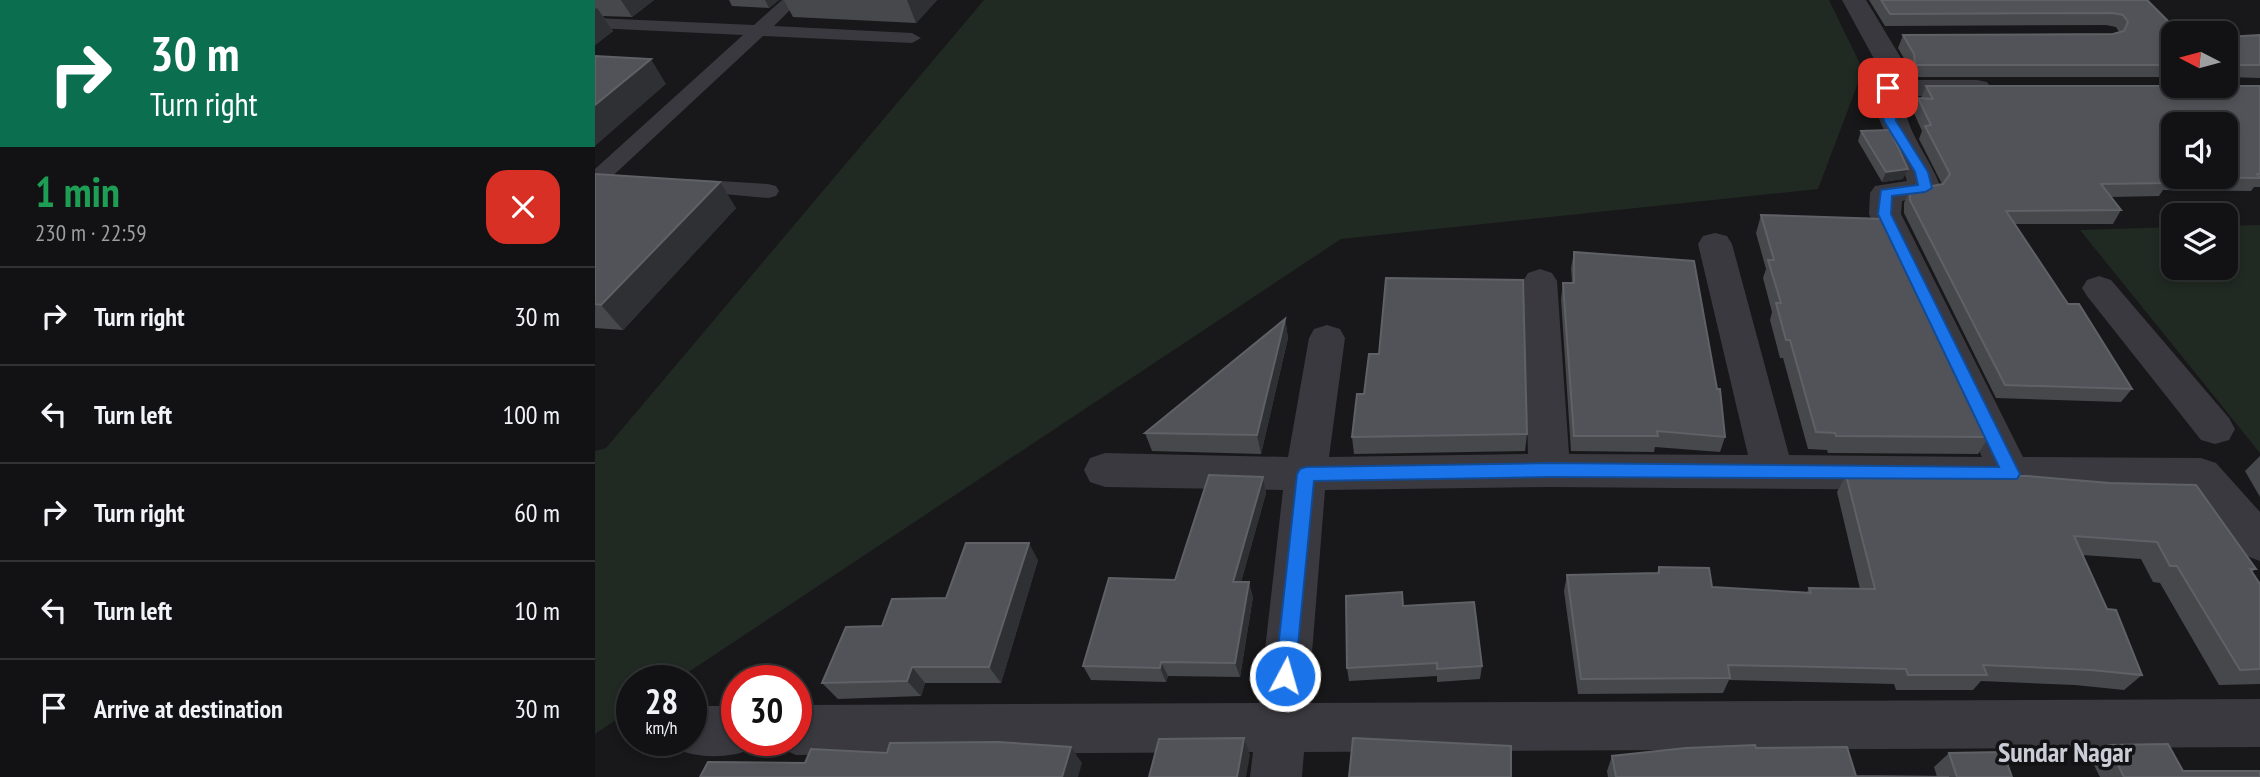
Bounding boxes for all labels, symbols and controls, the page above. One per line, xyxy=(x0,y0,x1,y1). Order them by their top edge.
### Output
text: 30 m xyxy=(150,21,239,85)
north arrow xyxy=(2161,21,2238,98)
map controls xyxy=(2161,21,2238,280)
icon: right xyxy=(35,28,126,119)
pin xyxy=(1858,58,1918,118)
icon: arrive xyxy=(1869,69,1907,107)
text: Turn right xyxy=(150,83,258,125)
button: sound xyxy=(2161,112,2238,189)
text: 1 min xyxy=(35,164,120,219)
button: close xyxy=(486,170,560,244)
button: layers xyxy=(2161,203,2238,280)
text: 230 m · 22:59 xyxy=(35,218,147,247)
icon: right xyxy=(35,297,73,335)
text: Turn right xyxy=(94,300,185,333)
text: 30 m xyxy=(514,300,560,333)
icon: left xyxy=(35,395,73,433)
text: Turn left xyxy=(94,398,172,431)
text: 100 m xyxy=(502,398,560,431)
icon: right xyxy=(35,493,73,531)
text: Turn right xyxy=(94,496,185,529)
text: 60 m xyxy=(514,496,560,529)
icon: left xyxy=(35,591,73,629)
text: Turn left xyxy=(94,594,172,627)
text: 10 m xyxy=(514,594,560,627)
position arrow xyxy=(1248,639,1322,713)
speed limit sign: 30 xyxy=(721,665,812,756)
text: 28 xyxy=(645,678,678,724)
icon: arrive xyxy=(35,689,73,727)
text: Arrive at destination xyxy=(94,692,283,725)
text: 30 m xyxy=(514,692,560,725)
text: km/h xyxy=(646,716,677,739)
district label: Sundar Nagar xyxy=(1998,733,2133,770)

